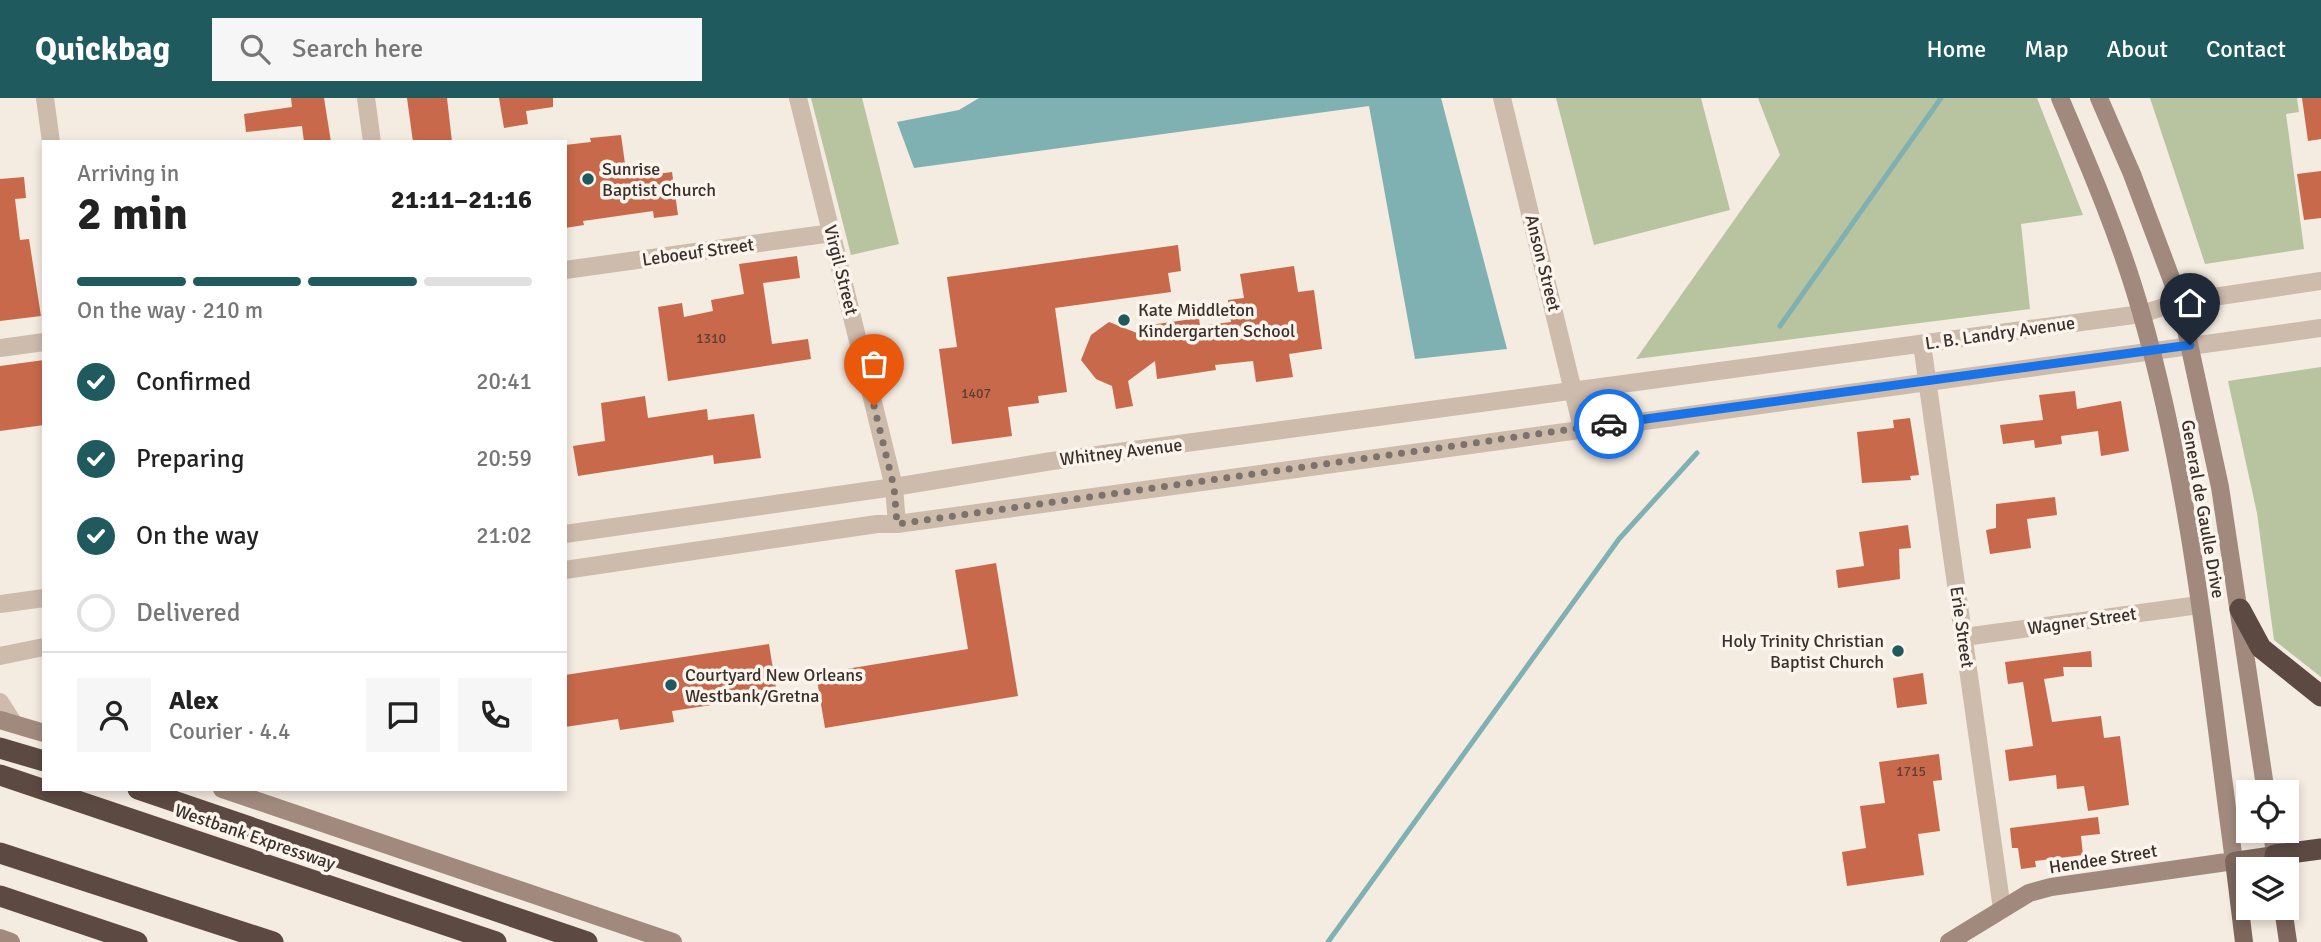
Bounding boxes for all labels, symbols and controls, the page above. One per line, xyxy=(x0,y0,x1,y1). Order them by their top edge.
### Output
search box xyxy=(212,18,702,81)
text: Quickbag xyxy=(35,29,170,70)
icon: search xyxy=(236,30,274,68)
text: Search here xyxy=(292,33,423,65)
text: Home xyxy=(1926,34,1986,64)
text: Map xyxy=(2024,34,2069,64)
text: About xyxy=(2107,34,2168,64)
text: Contact xyxy=(2206,34,2286,64)
place label: Sunrise Baptist Church xyxy=(602,158,716,201)
text: Arriving in xyxy=(77,159,179,188)
marker: Sunrise Baptist Church xyxy=(580,171,596,187)
text: 21:11–21:16 xyxy=(391,184,532,216)
text: 2 min xyxy=(77,186,188,242)
street label: Anson Street xyxy=(1520,212,1566,314)
street label: Virgil Street xyxy=(819,223,863,317)
street label: Leboeuf Street xyxy=(641,233,755,271)
pin xyxy=(2160,273,2220,345)
icon: home xyxy=(2171,284,2209,322)
text: On the way · 210 m xyxy=(77,296,263,325)
place label: Kate Middleton Kindergarten School xyxy=(1138,299,1295,342)
marker: Kate Middleton Kindergarten School xyxy=(1116,312,1132,328)
street label: L. B. Landry Avenue xyxy=(1924,312,2076,354)
house number: 1310 xyxy=(696,330,726,347)
pin xyxy=(844,334,904,406)
icon: bag xyxy=(855,345,893,383)
icon: check xyxy=(77,363,115,401)
text: Confirmed xyxy=(136,366,251,398)
text: 20:41 xyxy=(476,367,532,396)
house number: 1407 xyxy=(961,385,991,402)
courier xyxy=(1574,389,1644,459)
icon: car xyxy=(1590,405,1628,443)
street label: General de Gaulle Drive xyxy=(2176,418,2230,600)
street label: Whitney Avenue xyxy=(1058,434,1184,470)
icon: check xyxy=(77,440,115,478)
text: Preparing xyxy=(136,443,244,475)
text: 20:59 xyxy=(476,444,532,473)
icon: check xyxy=(77,517,115,555)
text: On the way xyxy=(136,520,259,552)
text: 21:02 xyxy=(476,521,532,550)
street label: Erie Street xyxy=(1945,585,1979,669)
text: Delivered xyxy=(136,597,241,629)
street label: Wagner Street xyxy=(2026,602,2138,640)
place label: Holy Trinity Christian Baptist Church xyxy=(1721,630,1884,673)
marker: Holy Trinity Christian Baptist Church xyxy=(1890,643,1906,659)
place label: Courtyard New Orleans Westbank/Gretna xyxy=(685,664,863,707)
marker: Courtyard New Orleans Westbank/Gretna xyxy=(663,677,679,693)
button: person xyxy=(77,678,151,752)
button: chat xyxy=(366,678,440,752)
button: phone xyxy=(458,678,532,752)
text: Alex xyxy=(169,685,219,717)
text: Courier · 4.4 xyxy=(169,717,290,746)
house number: 1715 xyxy=(1896,763,1926,780)
map controls xyxy=(2236,780,2299,920)
button: locate xyxy=(2236,780,2299,843)
street label: Westbank Expressway xyxy=(172,799,339,875)
street label: Hendee Street xyxy=(2047,840,2159,878)
button: layers xyxy=(2236,857,2299,920)

